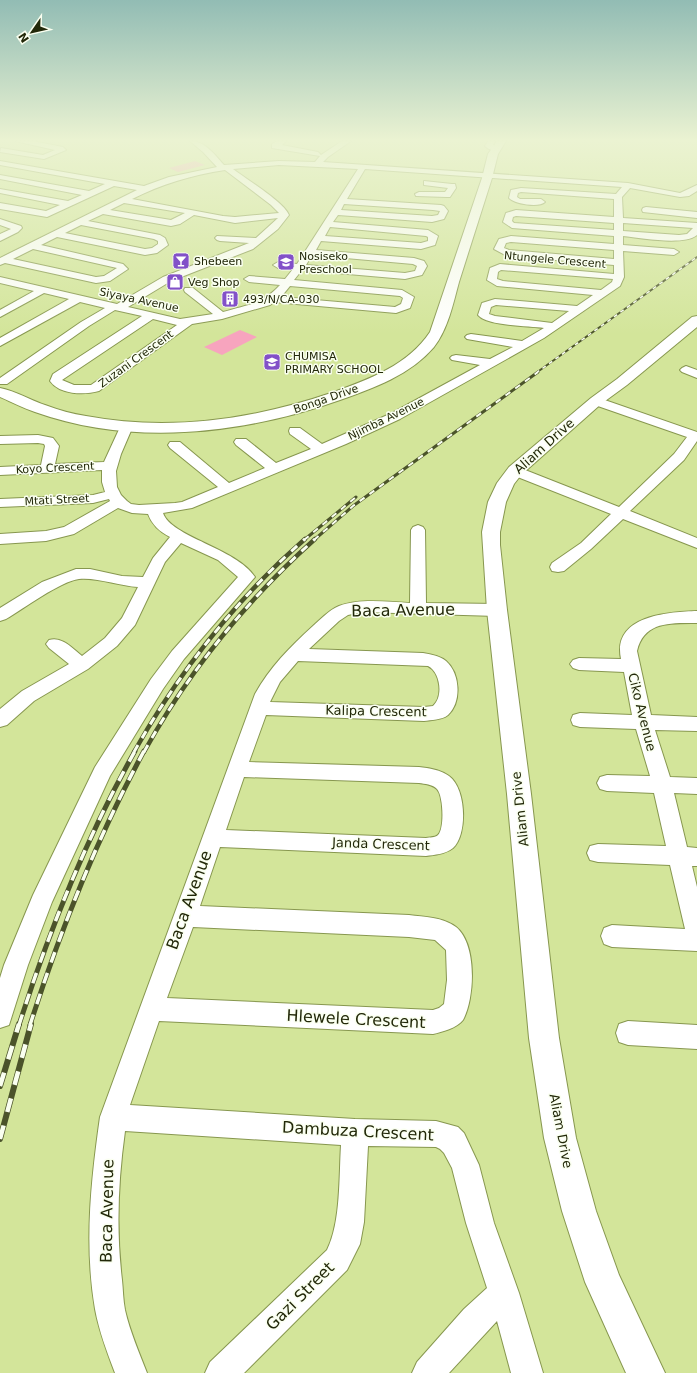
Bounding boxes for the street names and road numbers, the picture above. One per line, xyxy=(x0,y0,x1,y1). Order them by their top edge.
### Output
street label: Ntungele Crescent xyxy=(504,249,607,271)
street label: Siyaya Avenue xyxy=(98,285,180,315)
street label: Zuzani Crescent xyxy=(96,327,176,390)
street label: Bonga Drive xyxy=(292,382,360,416)
street label: Njimba Avenue xyxy=(346,395,426,443)
street label: Aliam Drive xyxy=(511,415,577,477)
street label: Koyo Crescent xyxy=(15,459,95,477)
street label: Mtati Street xyxy=(24,492,90,508)
street label: Baca Avenue xyxy=(351,600,455,620)
street label: Ciko Avenue xyxy=(625,671,659,753)
street label: Kalipa Crescent xyxy=(325,703,427,719)
street label: Aliam Drive xyxy=(509,771,531,847)
street label: Janda Crescent xyxy=(331,835,430,853)
street label: Baca Avenue xyxy=(162,848,216,952)
street label: Hlewele Crescent xyxy=(286,1006,426,1032)
street label: Aliam Drive xyxy=(546,1092,576,1170)
street label: Dambuza Crescent xyxy=(282,1118,434,1144)
street label: Baca Avenue xyxy=(97,1159,117,1263)
street label: Gazi Street xyxy=(262,1258,338,1334)

